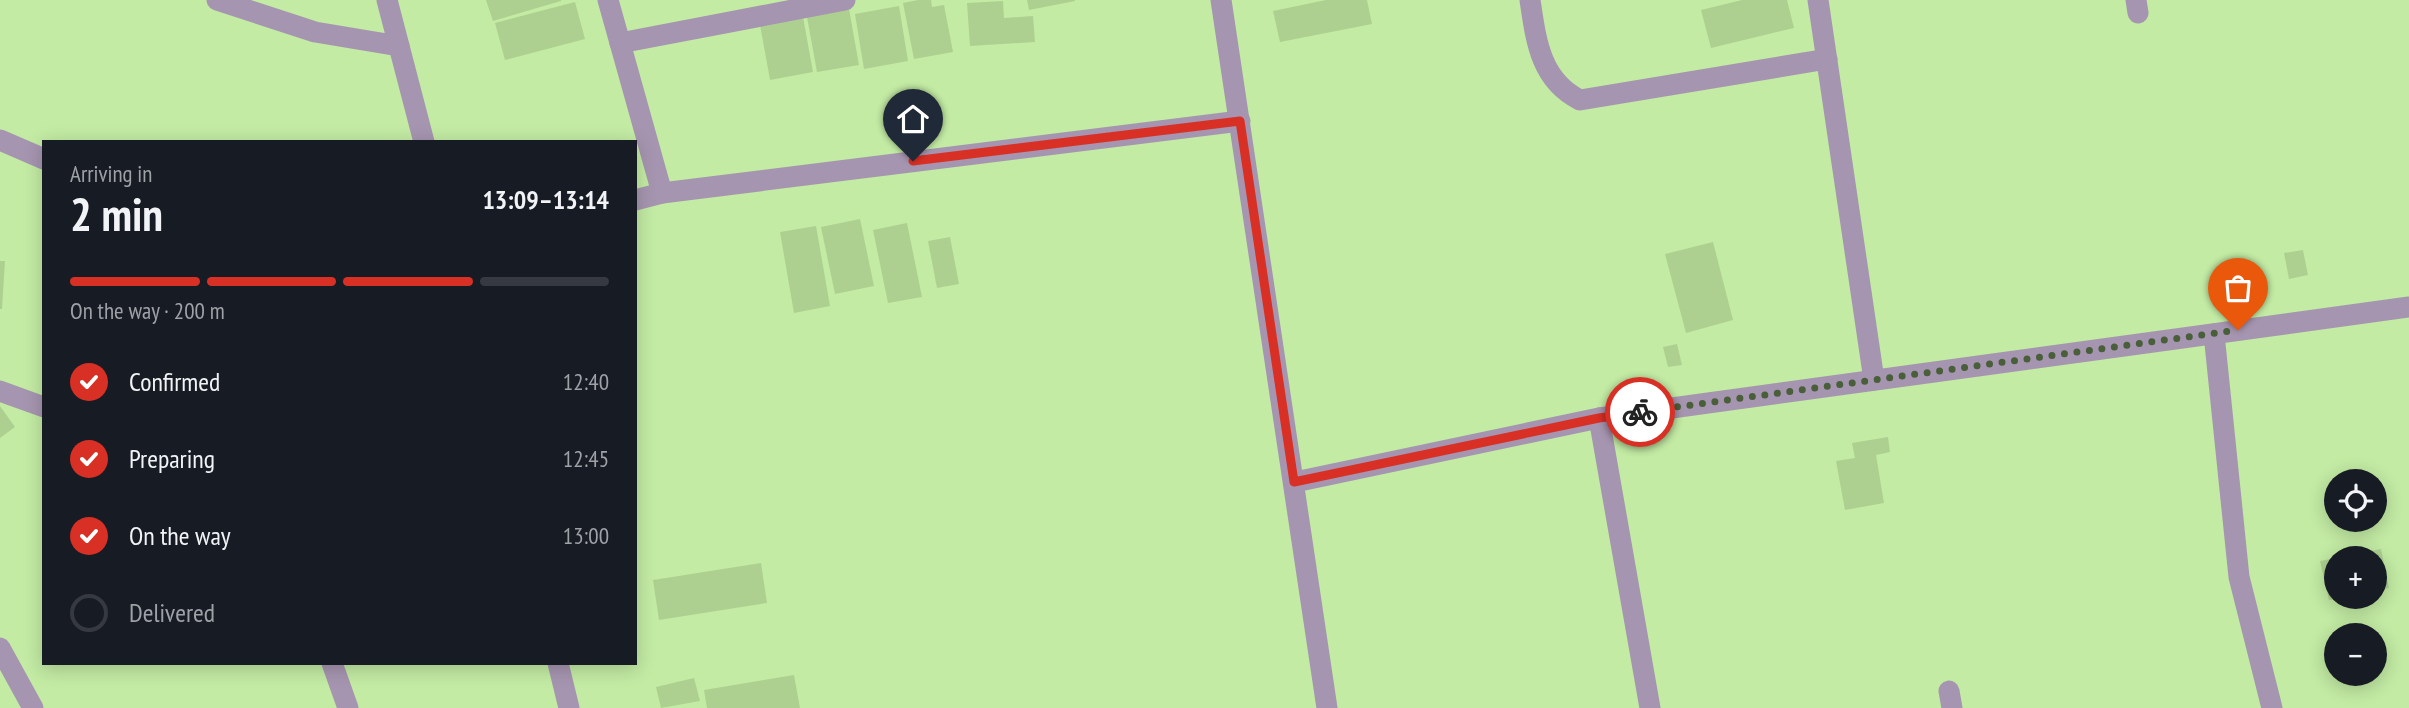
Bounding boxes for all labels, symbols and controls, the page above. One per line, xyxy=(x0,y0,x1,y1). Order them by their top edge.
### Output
pin xyxy=(883,89,943,161)
icon: home xyxy=(894,100,932,138)
text: Arriving in xyxy=(70,159,152,188)
text: 13:09–13:14 xyxy=(482,183,609,216)
text: 2 min xyxy=(70,184,163,244)
pin xyxy=(2208,258,2268,330)
icon: bag xyxy=(2219,269,2257,307)
text: On the way · 200 m xyxy=(70,296,225,325)
icon: check xyxy=(70,363,108,401)
text: Confirmed xyxy=(129,365,220,398)
text: 12:40 xyxy=(563,367,609,396)
courier xyxy=(1605,377,1675,447)
icon: bike xyxy=(1621,393,1659,431)
icon: check xyxy=(70,440,108,478)
text: Preparing xyxy=(129,442,215,475)
text: 12:45 xyxy=(563,444,609,473)
map controls xyxy=(2324,469,2387,686)
button: locate xyxy=(2324,469,2387,532)
icon: check xyxy=(70,517,108,555)
text: On the way xyxy=(129,519,231,552)
text: 13:00 xyxy=(563,521,609,550)
button: + xyxy=(2324,546,2387,609)
text: Delivered xyxy=(129,596,215,629)
button: − xyxy=(2324,623,2387,686)

